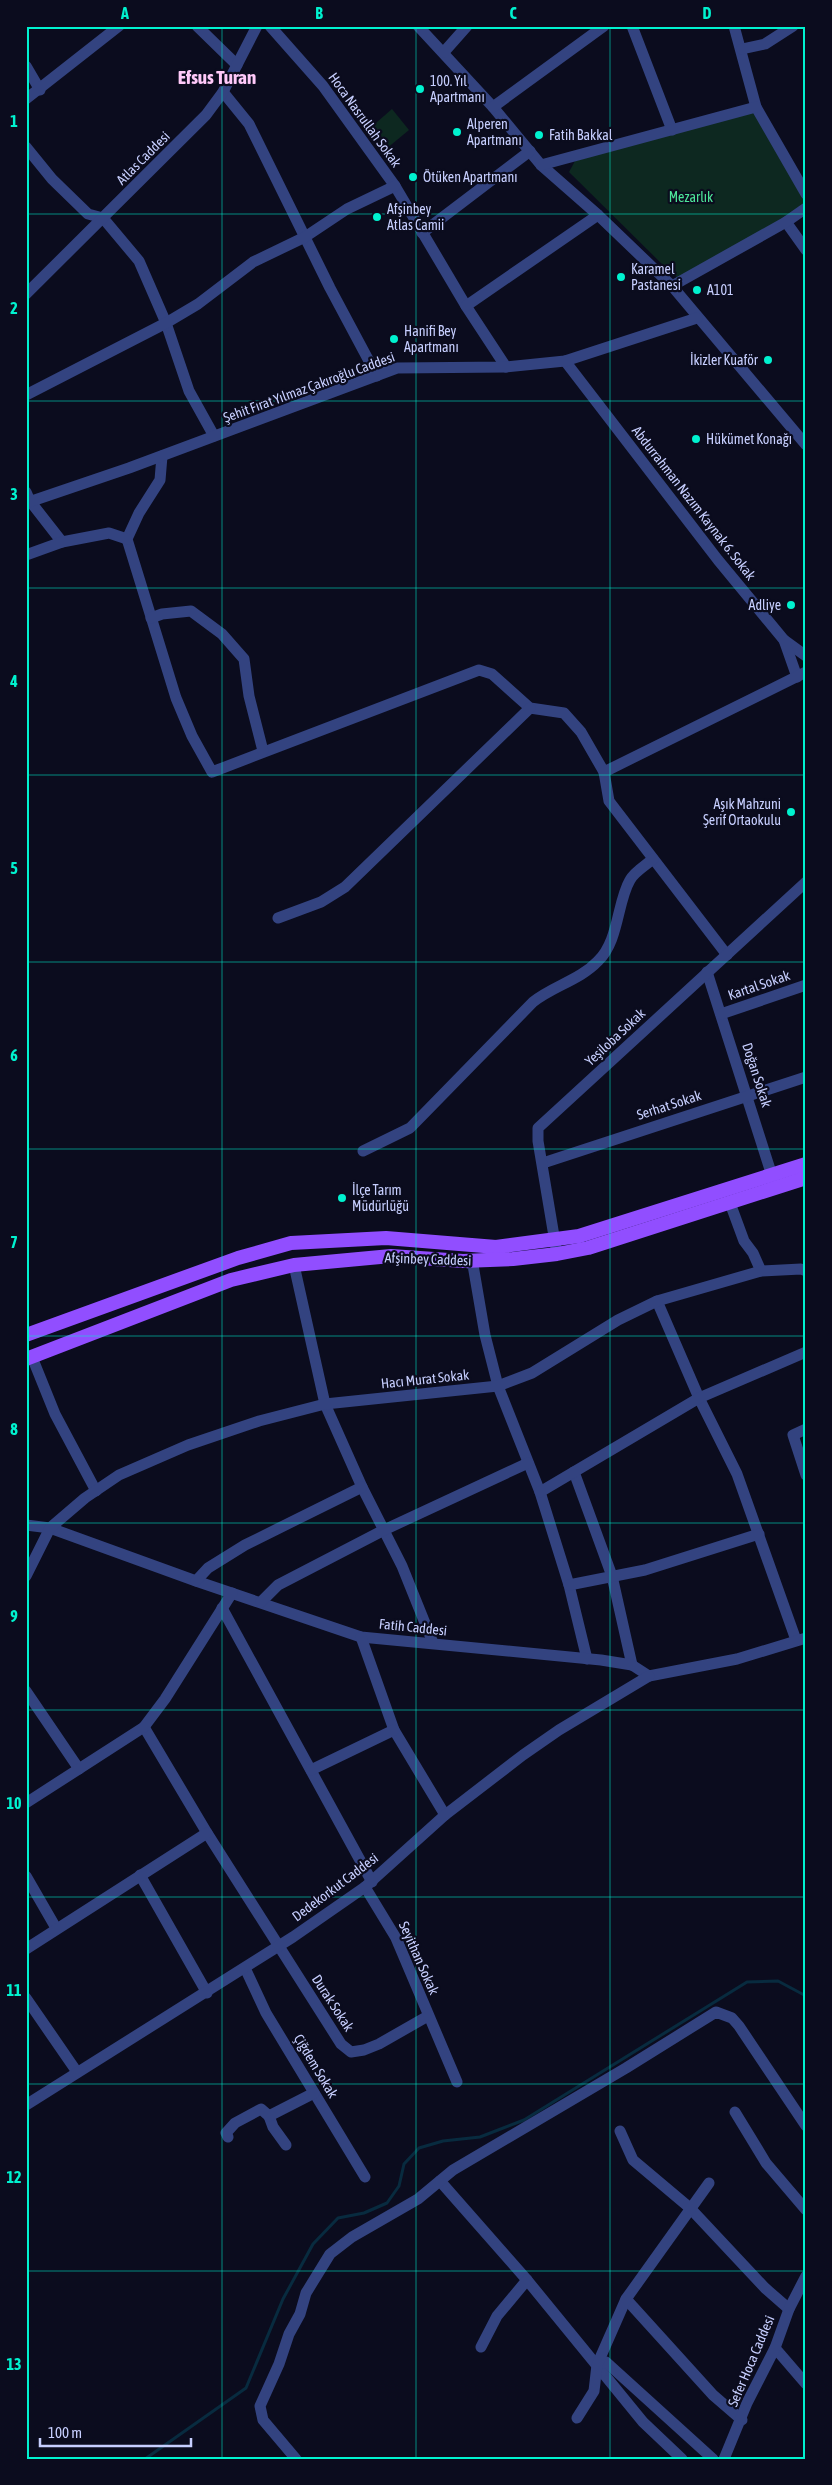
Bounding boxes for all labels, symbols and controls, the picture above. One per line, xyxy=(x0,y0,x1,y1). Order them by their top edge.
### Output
text: A xyxy=(120,4,129,22)
text: B xyxy=(315,4,323,22)
text: C xyxy=(509,4,517,22)
text: D xyxy=(703,4,712,22)
district label: Efsus Turan xyxy=(178,66,256,88)
street label: Hoca Nasrullah Sokak xyxy=(325,70,405,170)
place label: 100. Yıl Apartmanı xyxy=(430,73,485,105)
marker: 100. Yıl Apartmanı xyxy=(414,83,426,95)
text: 1 xyxy=(10,112,18,130)
place label: Alperen Apartmanı xyxy=(467,116,522,148)
marker: Alperen Apartmanı xyxy=(451,126,463,138)
place label: Fatih Bakkal xyxy=(549,127,613,143)
street label: Atlas Caddesi xyxy=(113,128,173,188)
marker: Fatih Bakkal xyxy=(533,129,545,141)
place label: Ötüken Apartmanı xyxy=(423,169,518,185)
marker: Ötüken Apartmanı xyxy=(407,171,419,183)
park label: Mezarlık xyxy=(669,189,713,205)
place label: Afşinbey Atlas Camii xyxy=(387,201,444,233)
marker: Afşinbey Atlas Camii xyxy=(371,211,383,223)
place label: Karamel Pastanesi xyxy=(631,261,681,293)
marker: Karamel Pastanesi xyxy=(615,271,627,283)
place label: A101 xyxy=(707,282,734,298)
marker: A101 xyxy=(691,284,703,296)
text: 2 xyxy=(10,299,18,317)
place label: Hanifi Bey Apartmanı xyxy=(404,323,459,355)
marker: Hanifi Bey Apartmanı xyxy=(388,333,400,345)
street label: Şehit Fırat Yılmaz Çakıroğlu Caddesi xyxy=(221,349,397,425)
place label: İkizler Kuaför xyxy=(690,352,759,368)
marker: İkizler Kuaför xyxy=(762,354,774,366)
street label: Abdurrahman Nazım Kaynak 6. Sokak xyxy=(629,423,759,583)
place label: Hükümet Konağı xyxy=(706,431,792,447)
marker: Hükümet Konağı xyxy=(690,433,702,445)
text: 3 xyxy=(10,485,18,503)
place label: Adliye xyxy=(749,597,781,613)
marker: Adliye xyxy=(785,599,797,611)
text: 4 xyxy=(9,672,18,690)
place label: Aşık Mahzuni Şerif Ortaokulu xyxy=(703,796,781,828)
marker: Aşık Mahzuni Şerif Ortaokulu xyxy=(785,806,797,818)
text: 5 xyxy=(10,859,18,877)
street label: Kartal Sokak xyxy=(726,967,792,1003)
street label: Yeşiloba Sokak xyxy=(582,1005,648,1069)
street label: Doğan Sokak xyxy=(739,1041,775,1109)
text: 6 xyxy=(10,1046,18,1064)
street label: Serhat Sokak xyxy=(635,1087,703,1123)
place label: İlçe Tarım Müdürlüğü xyxy=(352,1182,409,1214)
marker: İlçe Tarım Müdürlüğü xyxy=(336,1192,348,1204)
text: 7 xyxy=(10,1233,18,1251)
street label: Afşinbey Caddesi xyxy=(384,1249,472,1269)
street label: Hacı Murat Sokak xyxy=(380,1366,470,1392)
text: 8 xyxy=(10,1420,18,1438)
text: 9 xyxy=(10,1607,18,1625)
street label: Fatih Caddesi xyxy=(378,1615,448,1639)
text: 10 xyxy=(6,1794,22,1812)
street label: Dedekorkut Caddesi xyxy=(289,1850,381,1924)
street label: Seyithan Sokak xyxy=(396,1919,442,1997)
street label: Durak Sokak xyxy=(309,1972,357,2034)
text: 11 xyxy=(6,1981,22,1999)
street label: Çiğdem Sokak xyxy=(291,2031,341,2101)
text: 12 xyxy=(6,2168,22,2186)
street label: Sefer Hoca Caddesi xyxy=(725,2313,777,2409)
text: 13 xyxy=(6,2355,22,2373)
scale bar xyxy=(40,2415,191,2447)
text: 100 m xyxy=(48,2424,82,2441)

